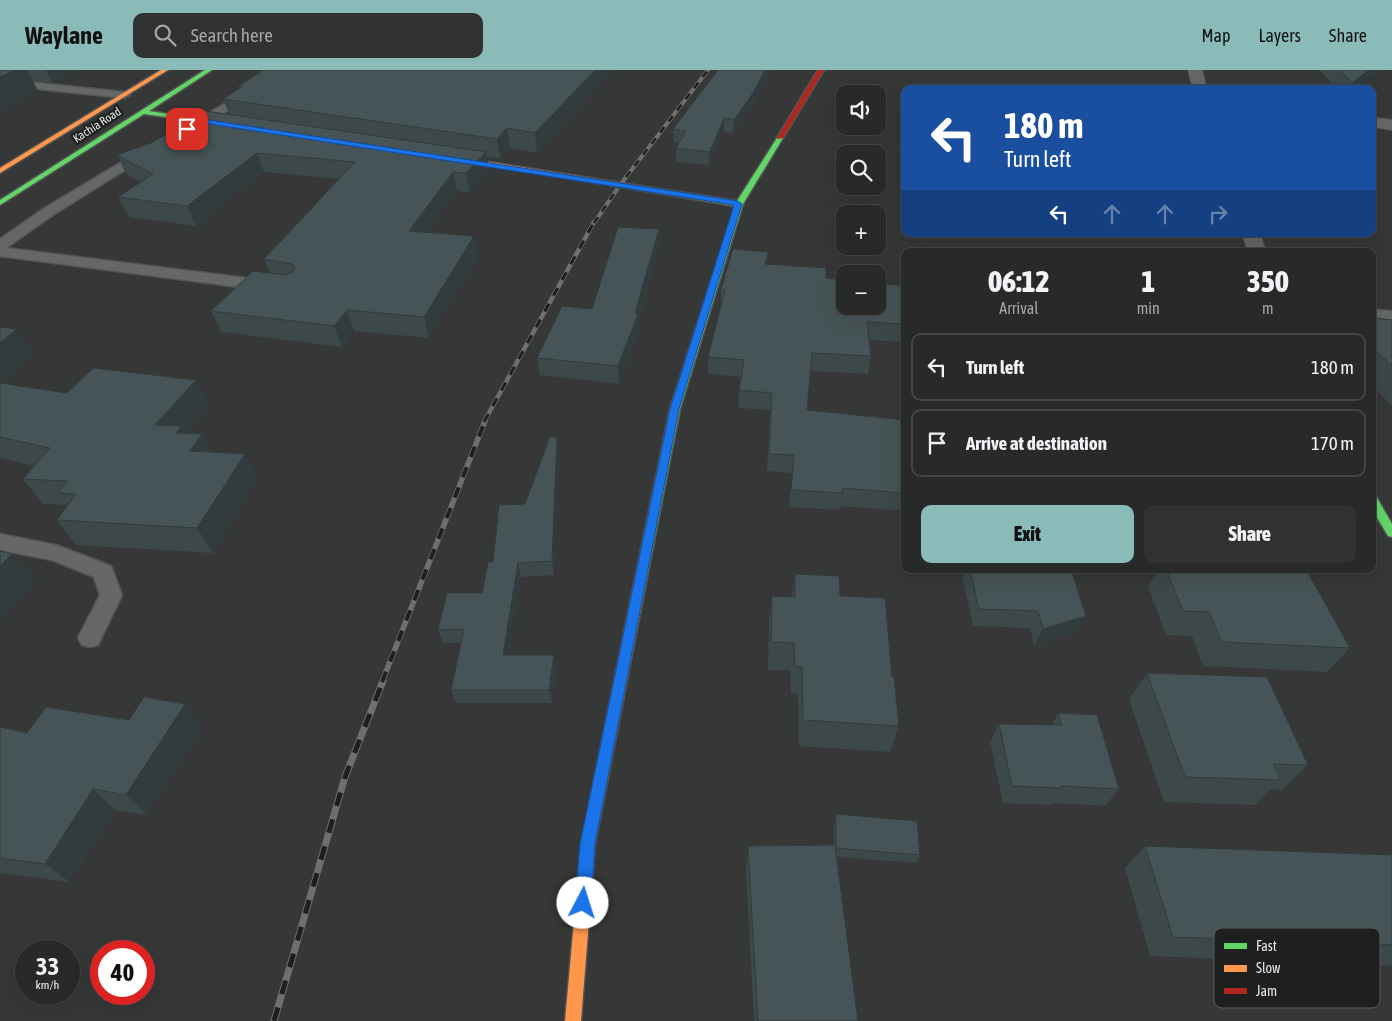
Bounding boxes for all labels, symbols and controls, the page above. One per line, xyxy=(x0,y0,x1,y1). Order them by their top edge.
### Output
search box xyxy=(133,13,483,58)
icon: search xyxy=(151,21,179,49)
text: Waylane xyxy=(25,22,103,49)
text: Search here xyxy=(191,24,273,46)
text: Map xyxy=(1201,25,1230,46)
text: Layers xyxy=(1258,25,1301,46)
text: Share xyxy=(1329,25,1367,46)
map controls xyxy=(836,85,886,315)
button: sound xyxy=(836,85,886,135)
street label: Kachia Road xyxy=(70,104,124,146)
icon: left xyxy=(921,105,986,170)
text: 180 m xyxy=(1004,105,1083,145)
pin xyxy=(166,108,208,150)
icon: arrive xyxy=(173,115,201,143)
button: search xyxy=(836,145,886,195)
text: Turn left xyxy=(1004,146,1071,172)
icon: left xyxy=(1045,200,1073,228)
icon: ahead xyxy=(1098,200,1126,228)
icon: ahead xyxy=(1151,200,1179,228)
icon: right xyxy=(1204,200,1232,228)
button: + xyxy=(836,205,886,255)
text: 06:12 xyxy=(988,264,1050,298)
text: 1 xyxy=(1141,264,1155,298)
text: 350 xyxy=(1247,264,1289,298)
button: − xyxy=(836,265,886,315)
text: Arrival xyxy=(999,299,1038,317)
text: min xyxy=(1137,299,1160,317)
text: m xyxy=(1262,299,1274,317)
icon: left xyxy=(923,353,951,381)
text: Turn left xyxy=(966,356,1024,378)
text: 180 m xyxy=(1311,356,1354,378)
icon: arrive xyxy=(923,429,951,457)
text: Arrive at destination xyxy=(966,432,1107,454)
text: 170 m xyxy=(1311,432,1354,454)
button: Exit xyxy=(921,505,1134,563)
button: Share xyxy=(1144,505,1356,563)
position arrow xyxy=(556,876,608,928)
legend xyxy=(1214,928,1380,1008)
text: Fast xyxy=(1256,938,1277,954)
speed limit sign: 40 xyxy=(90,940,155,1005)
text: 33 xyxy=(36,952,59,980)
text: Slow xyxy=(1256,960,1281,976)
text: km/h xyxy=(36,978,59,992)
text: Jam xyxy=(1256,983,1277,999)

